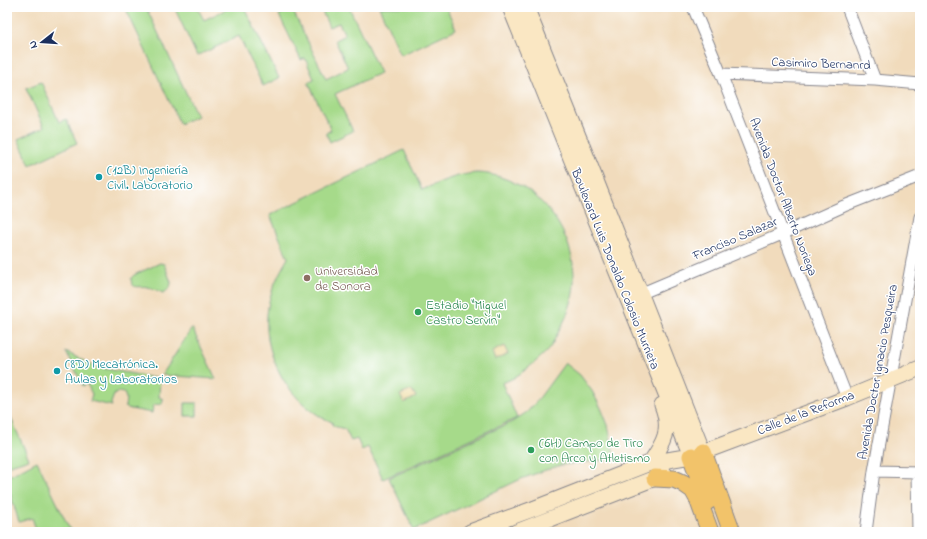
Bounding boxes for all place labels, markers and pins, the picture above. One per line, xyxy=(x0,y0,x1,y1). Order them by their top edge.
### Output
place label: (12B) Ingeniería Civil. Laboratorio xyxy=(107,161,193,195)
marker: (12B) Ingeniería Civil. Laboratorio xyxy=(94,172,104,182)
place label: Universidad de Sonora xyxy=(315,262,379,296)
marker: Universidad de Sonora xyxy=(302,273,312,283)
place label: Estadio "Miguel Castro Servín" xyxy=(426,296,506,330)
marker: Estadio "Miguel Castro Servín" xyxy=(413,307,423,317)
place label: (8D) Mecatrónica. Aulas y Laboratorios xyxy=(65,355,178,390)
marker: (8D) Mecatrónica. Aulas y Laboratorios xyxy=(52,366,62,376)
place label: (6H) Campo de Tiro con Arco y Atletismo xyxy=(539,434,650,469)
marker: (6H) Campo de Tiro con Arco y Atletismo xyxy=(526,445,536,455)

